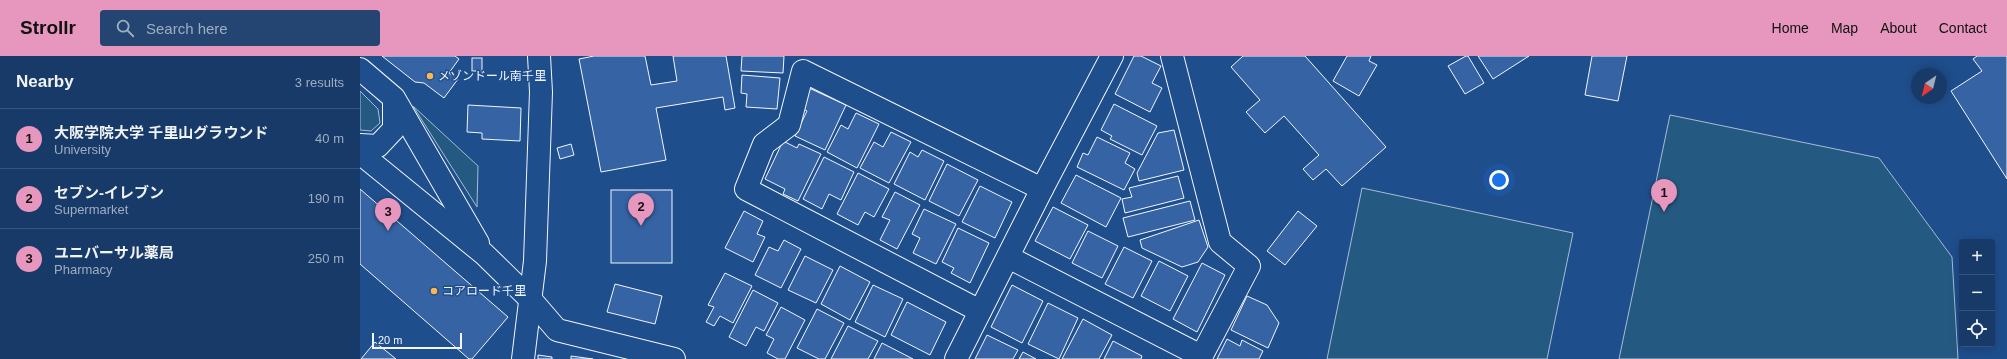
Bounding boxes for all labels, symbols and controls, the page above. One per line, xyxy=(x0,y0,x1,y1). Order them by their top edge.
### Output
search box xyxy=(100,10,380,46)
text: Strollr xyxy=(20,17,76,38)
icon: search xyxy=(114,17,136,39)
text: Search here xyxy=(146,20,228,37)
text: Home xyxy=(1772,20,1809,36)
text: Map xyxy=(1831,20,1858,36)
text: About xyxy=(1880,20,1917,36)
text: Contact xyxy=(1939,20,1987,36)
north arrow xyxy=(1911,68,1947,104)
place label: メゾンドール南千里 xyxy=(438,69,546,83)
marker: メゾンドール南千里 xyxy=(425,71,435,81)
text: Nearby xyxy=(16,72,74,91)
text: 3 results xyxy=(295,75,344,90)
text: 大阪学院大学 千里山グラウンド xyxy=(54,124,268,141)
text: 1 xyxy=(25,131,33,146)
text: 40 m xyxy=(315,131,344,146)
text: University xyxy=(54,142,111,157)
your location xyxy=(1489,170,1509,190)
pin: 1 xyxy=(1651,179,1677,212)
text: セブン-イレブン xyxy=(54,184,164,201)
text: 2 xyxy=(25,191,33,206)
text: 190 m xyxy=(308,191,344,206)
pin: 2 xyxy=(628,193,654,226)
pin: 3 xyxy=(375,198,401,231)
text: Supermarket xyxy=(54,202,128,217)
map controls xyxy=(1959,239,1995,347)
button: + xyxy=(1959,239,1995,275)
text: ユニバーサル薬局 xyxy=(54,244,174,261)
text: 3 xyxy=(25,251,33,266)
text: 250 m xyxy=(308,251,344,266)
text: Pharmacy xyxy=(54,262,113,277)
button: − xyxy=(1959,275,1995,311)
place label: コアロード千里 xyxy=(442,284,526,298)
marker: コアロード千里 xyxy=(429,286,439,296)
button: locate xyxy=(1959,311,1995,347)
scale bar xyxy=(372,331,462,350)
text: 20 m xyxy=(378,334,402,346)

